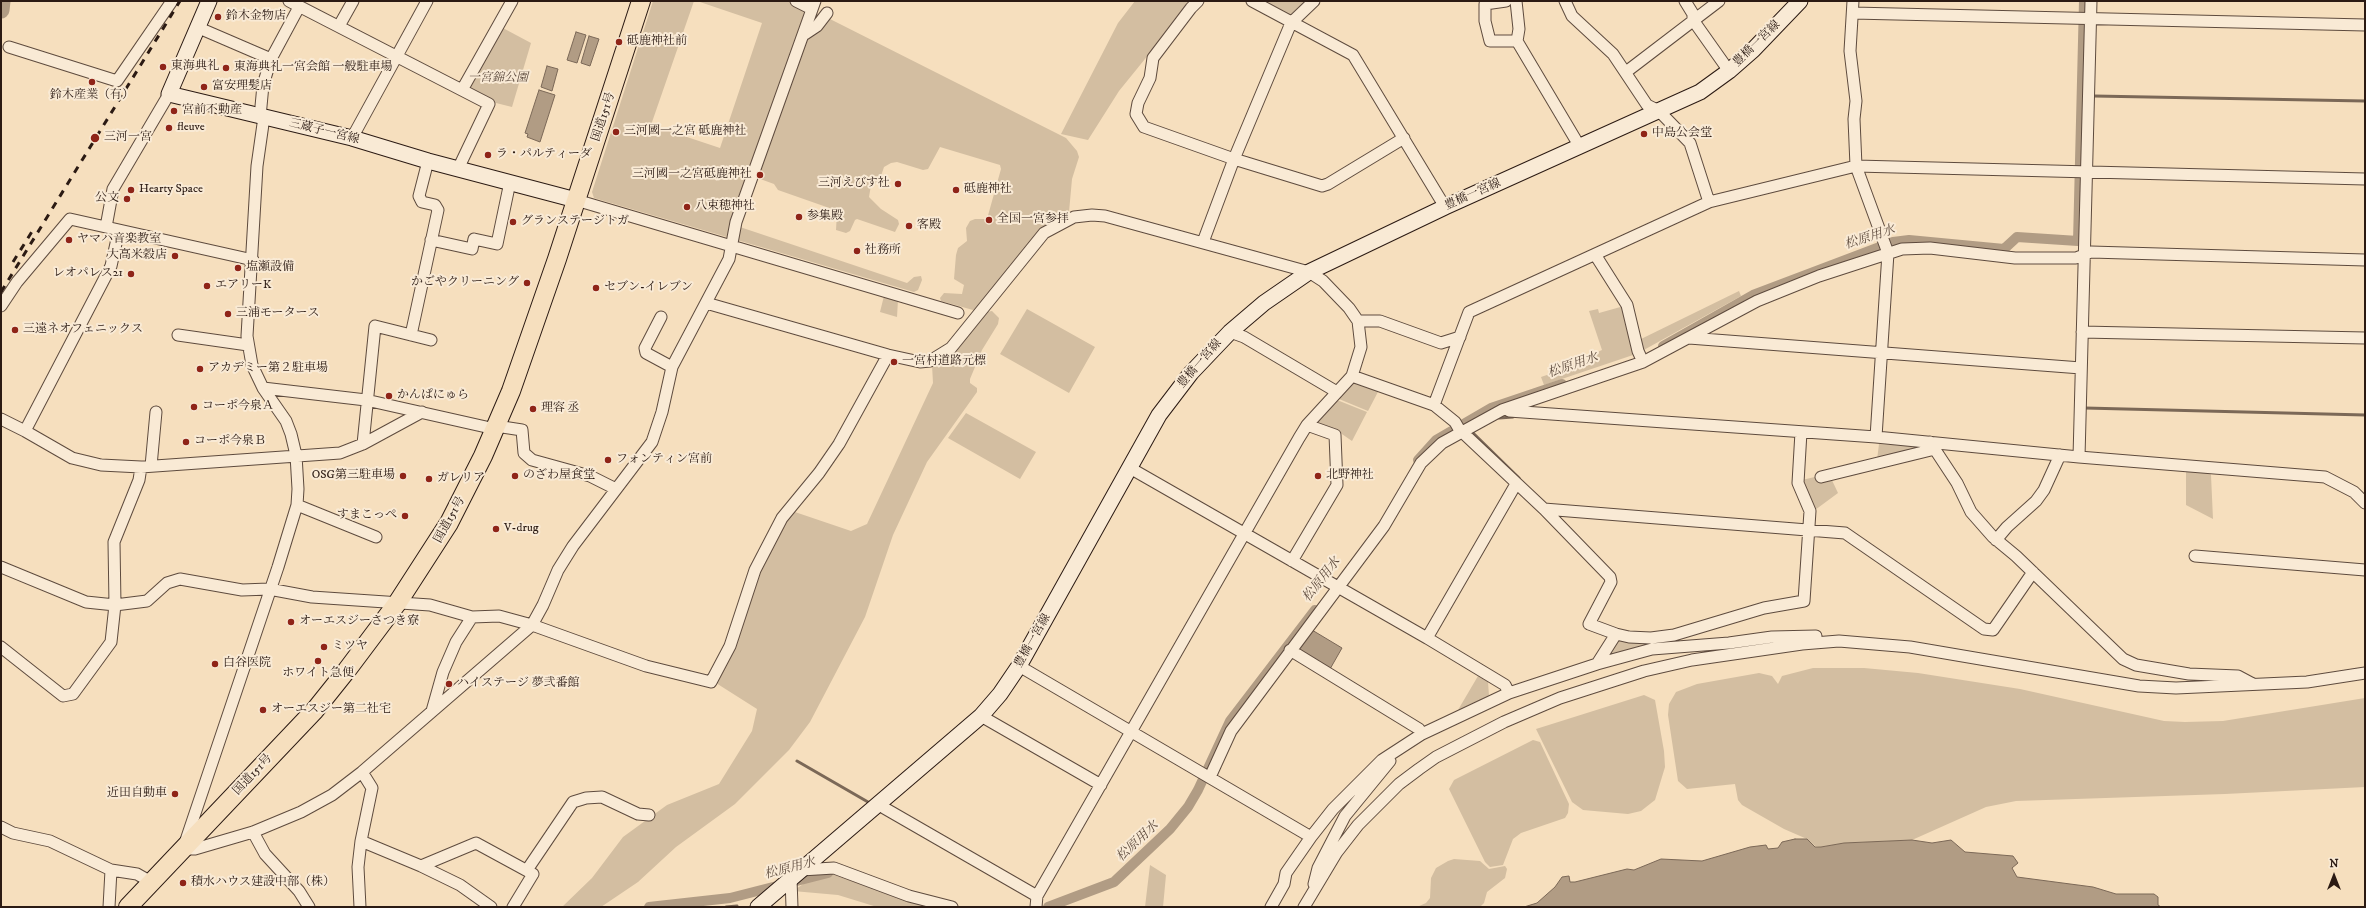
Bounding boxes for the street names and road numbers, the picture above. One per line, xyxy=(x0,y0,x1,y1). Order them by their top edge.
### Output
street label: 豊橋一宮線 xyxy=(1730,18,1784,70)
street label: 国道151号 xyxy=(589,91,619,143)
street label: 三蔵子一宮線 xyxy=(287,116,361,148)
street label: 豊橋一宮線 xyxy=(1443,176,1503,214)
street label: 豊橋一宮線 xyxy=(1175,337,1225,391)
street label: 国道151号 xyxy=(431,494,469,546)
street label: 豊橋一宮線 xyxy=(1012,611,1054,671)
street label: 国道151号 xyxy=(230,752,276,798)

